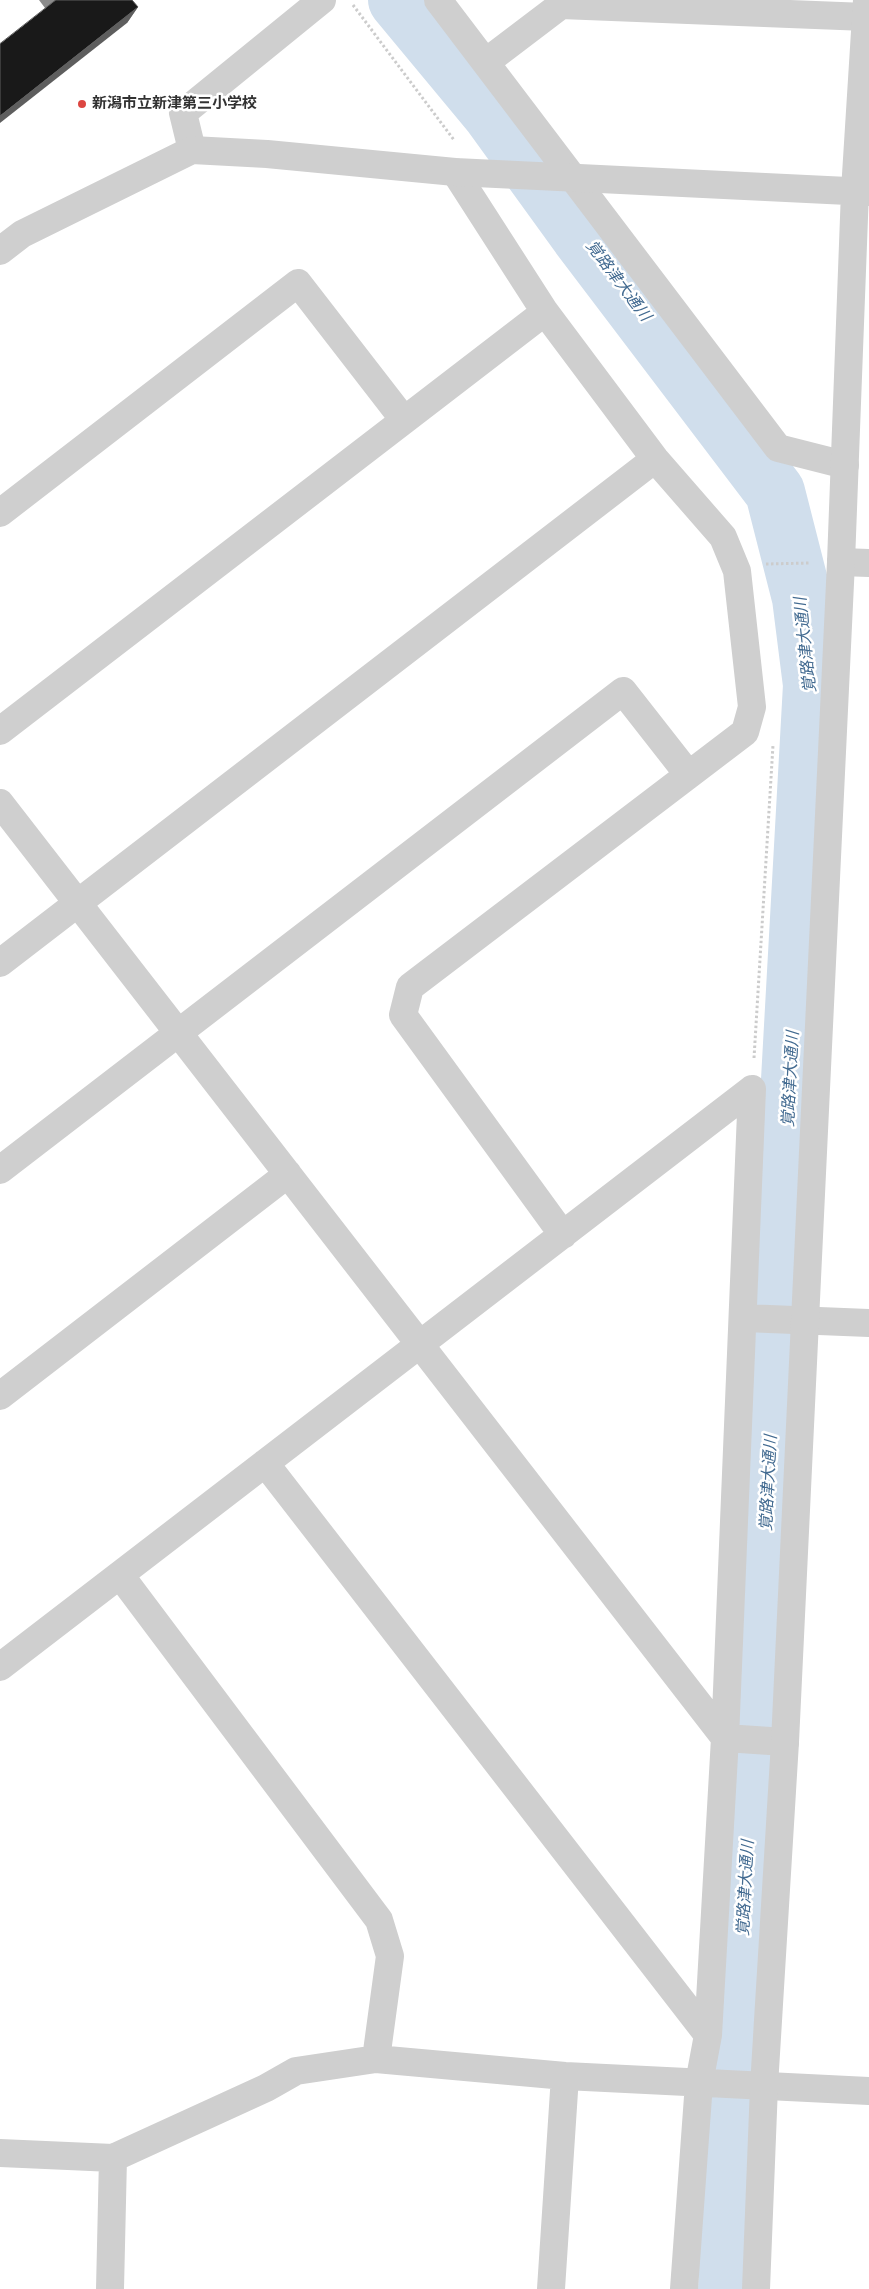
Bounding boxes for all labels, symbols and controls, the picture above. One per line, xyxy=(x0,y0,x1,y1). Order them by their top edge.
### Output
place label: 新潟市立新津第三小学校 xyxy=(92,95,257,113)
marker: 新潟市立新津第三小学校 xyxy=(76,98,88,110)
water label: 覚路津大通川 xyxy=(581,237,655,325)
water label: 覚路津大通川 xyxy=(791,596,821,694)
water label: 覚路津大通川 xyxy=(779,1031,803,1127)
water label: 覚路津大通川 xyxy=(757,1435,781,1531)
water label: 覚路津大通川 xyxy=(734,1840,758,1936)

